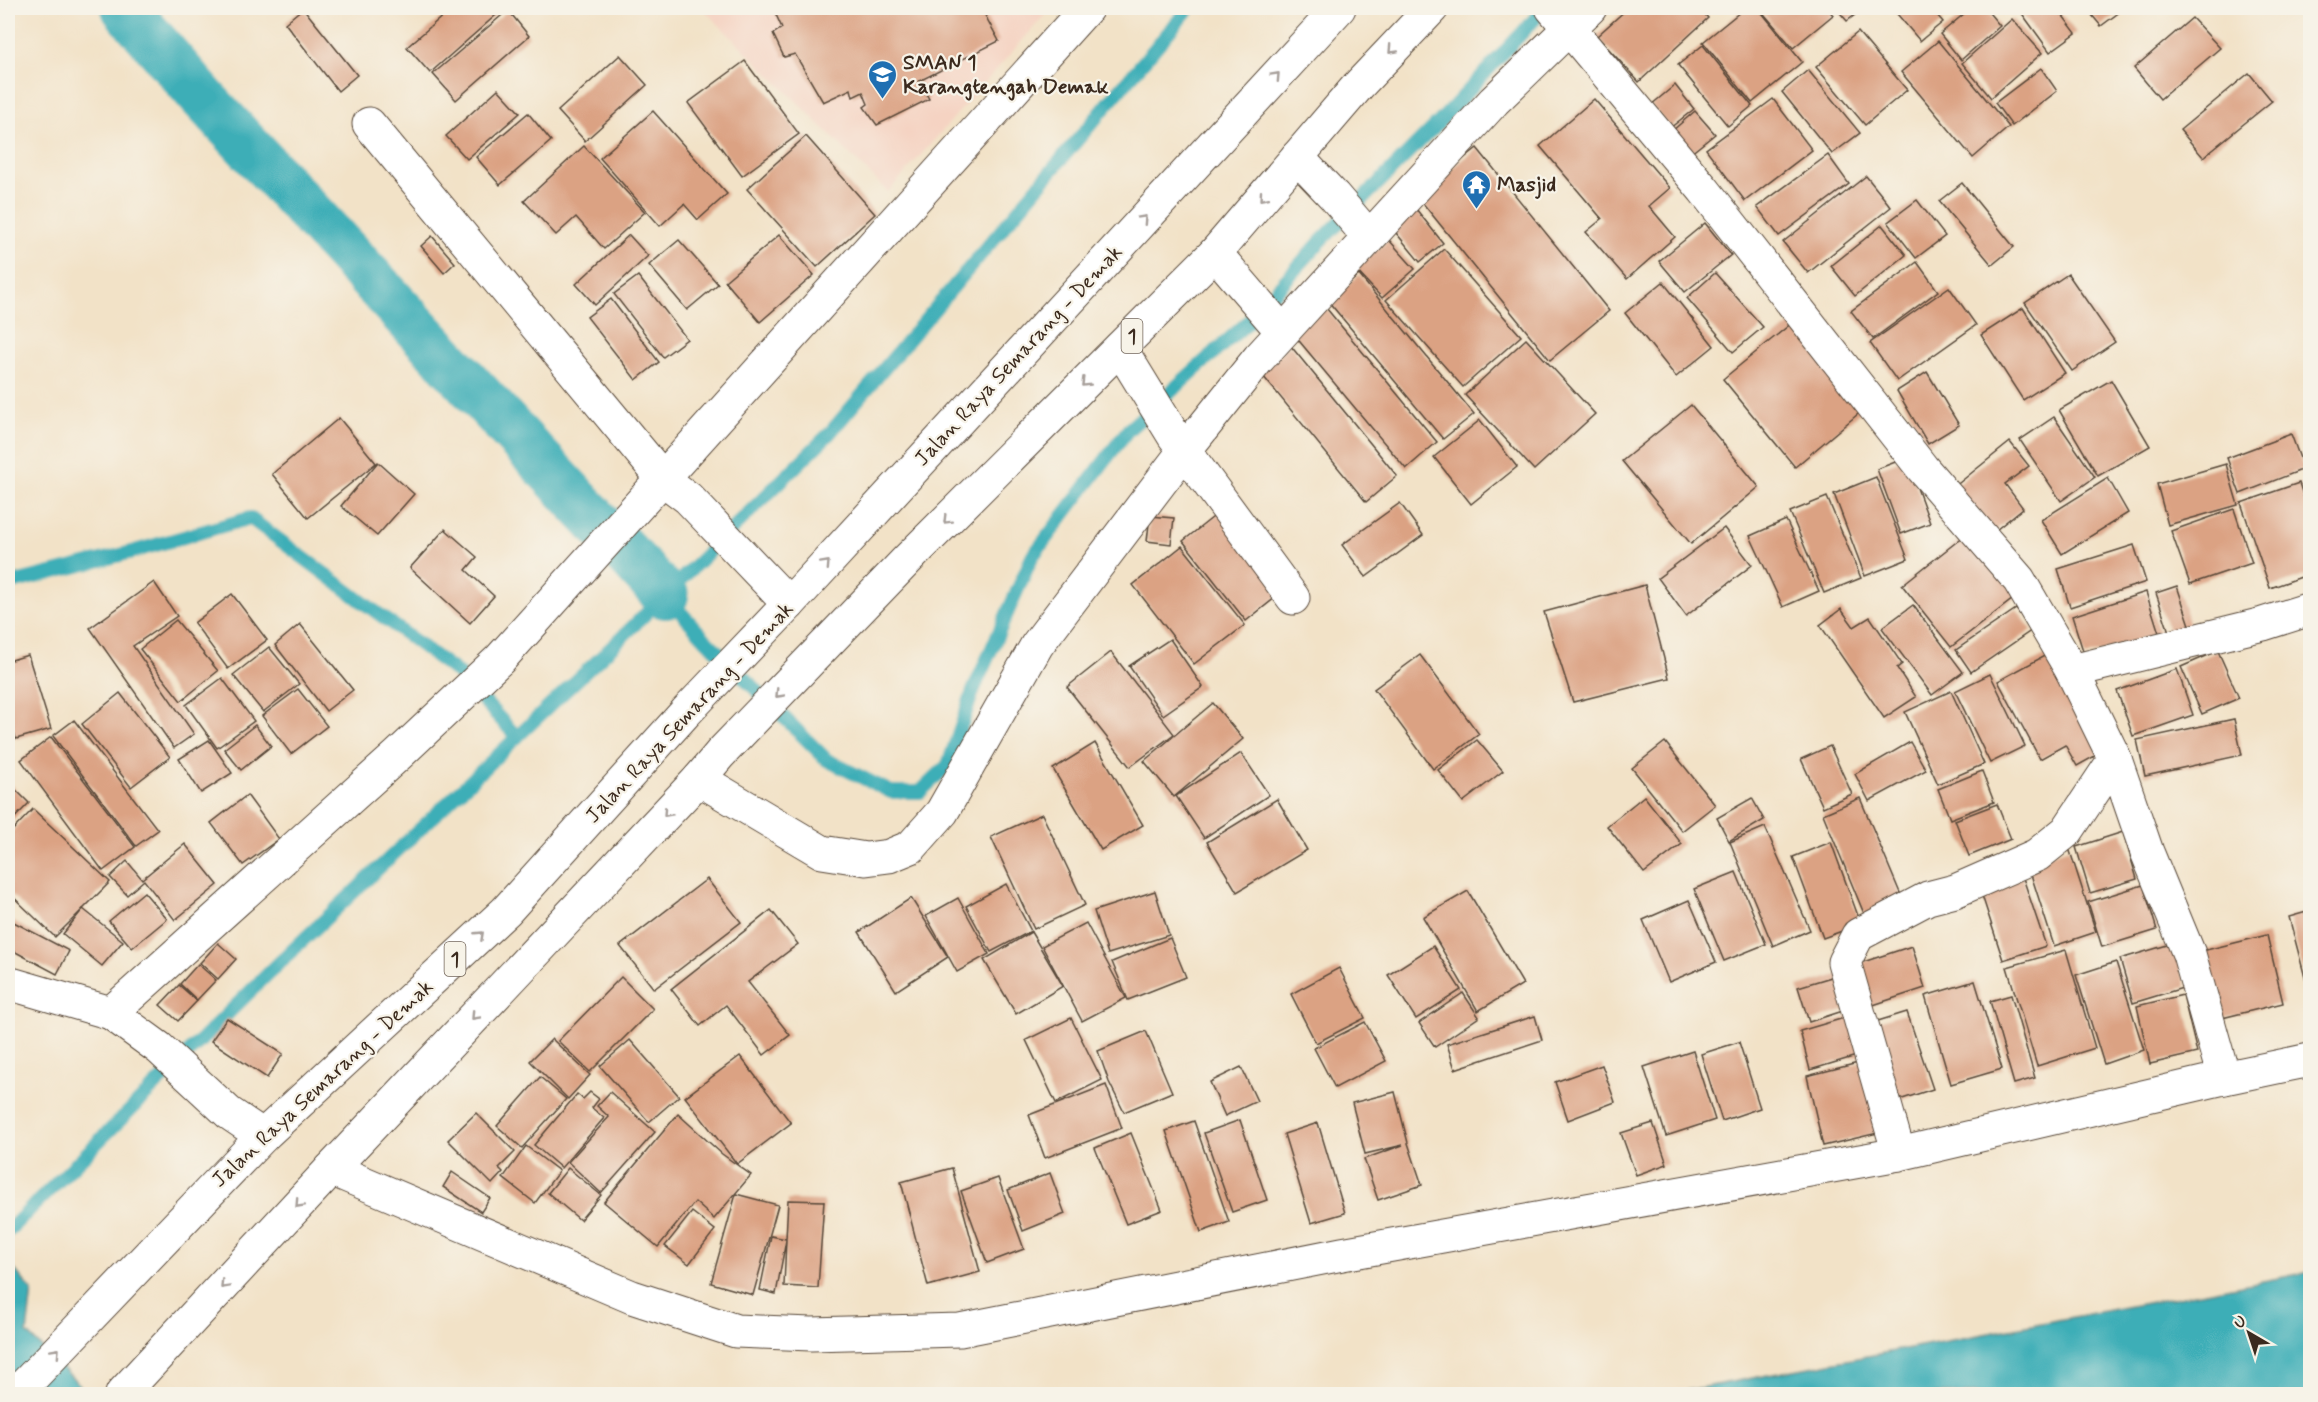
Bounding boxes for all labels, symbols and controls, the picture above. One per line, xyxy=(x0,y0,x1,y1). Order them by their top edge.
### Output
one-way arrow xyxy=(1388,43,1399,54)
place label: SMAN 1 Karangtengah Demak xyxy=(903,49,1109,101)
school or university icon: SMAN 1 Karangtengah Demak xyxy=(866,58,898,100)
one-way arrow xyxy=(1268,72,1279,83)
temple icon: Masjid xyxy=(1460,168,1492,210)
place label: Masjid xyxy=(1497,171,1556,199)
one-way arrow xyxy=(1259,190,1270,201)
one-way arrow xyxy=(1136,216,1147,227)
street label: Jalan Raya Semarang - Demak xyxy=(908,239,1129,472)
road number: 1 xyxy=(1122,319,1142,353)
one-way arrow xyxy=(1081,375,1092,386)
one-way arrow xyxy=(943,513,954,524)
one-way arrow xyxy=(819,560,830,570)
street label: Jalan Raya Semarang - Demak xyxy=(579,596,800,829)
one-way arrow xyxy=(776,686,787,697)
one-way arrow xyxy=(663,807,674,817)
one-way arrow xyxy=(473,931,484,942)
road number: 1 xyxy=(444,942,466,976)
street label: Jalan Raya Semarang - Demak xyxy=(206,973,439,1194)
one-way arrow xyxy=(471,1010,482,1020)
one-way arrow xyxy=(295,1198,306,1208)
one-way arrow xyxy=(220,1278,231,1288)
north arrow xyxy=(2219,1303,2279,1363)
text: U xyxy=(2230,1311,2251,1334)
one-way arrow xyxy=(49,1348,60,1359)

